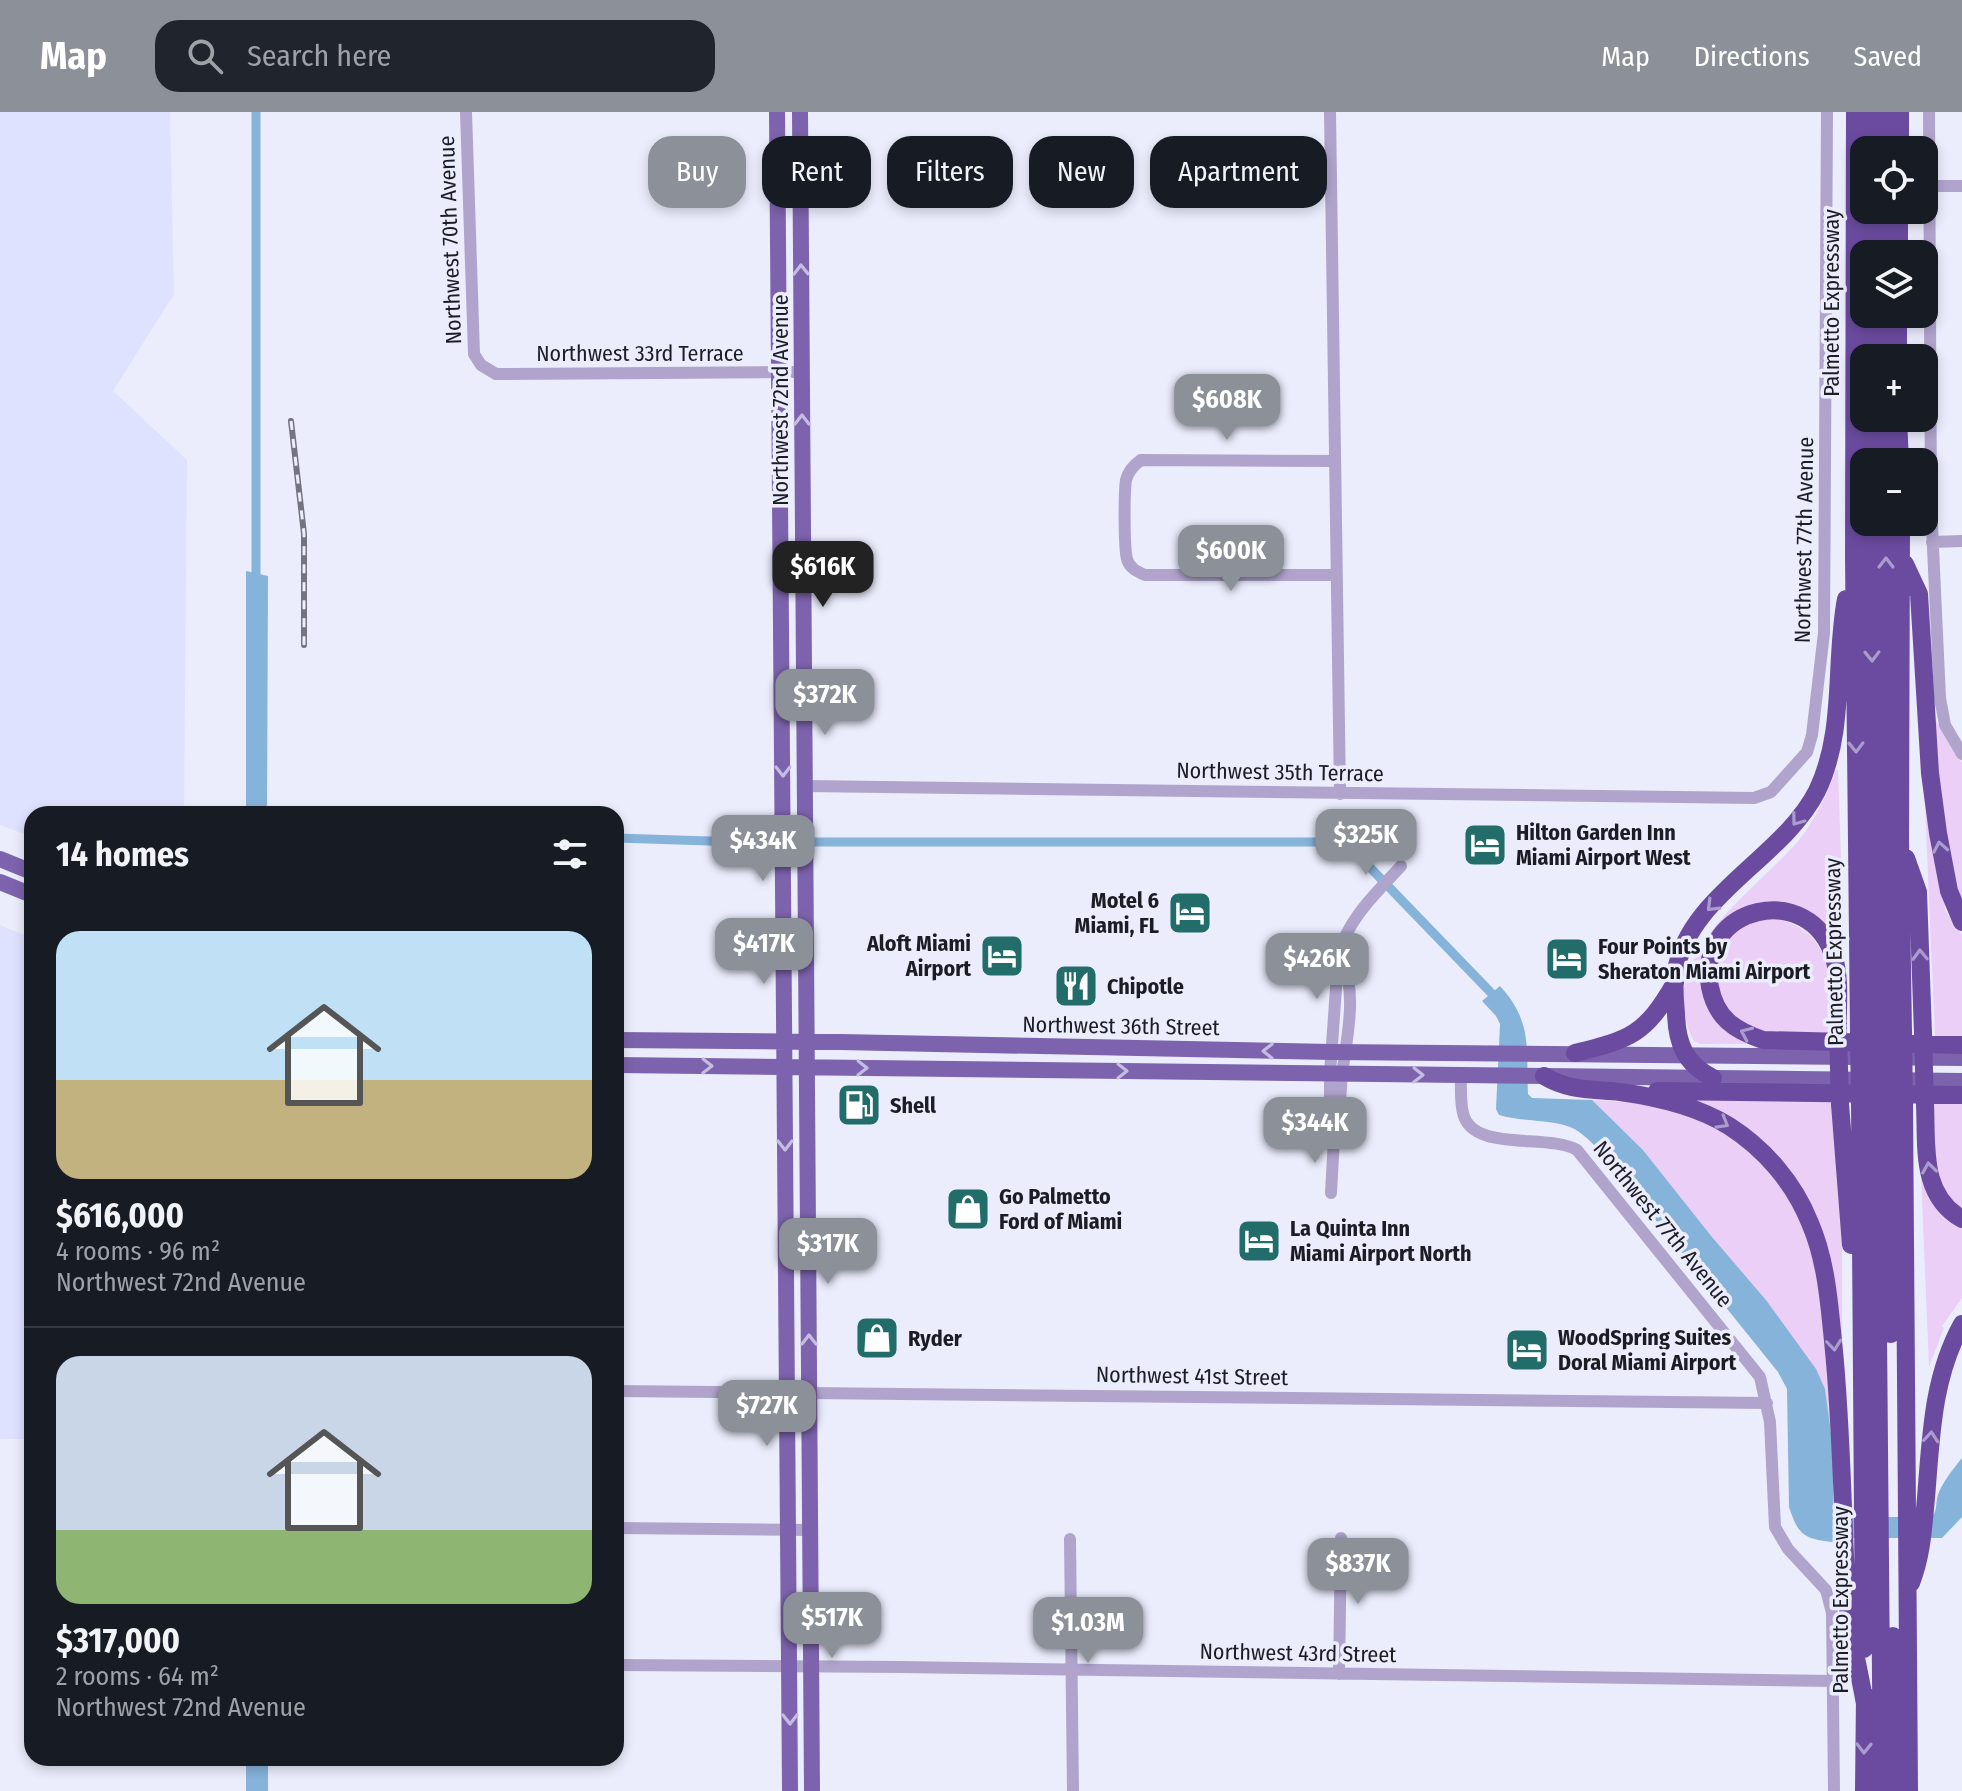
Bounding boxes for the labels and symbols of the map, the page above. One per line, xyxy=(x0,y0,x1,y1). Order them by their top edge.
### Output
street label: Northwest 70th Avenue xyxy=(433,135,467,345)
street label: Palmetto Expressway xyxy=(1818,209,1845,397)
one-way arrow xyxy=(792,263,810,276)
street label: Northwest 72nd Avenue xyxy=(767,294,794,506)
street label: Northwest 33rd Terrace xyxy=(536,340,744,367)
pin: $608K xyxy=(1171,374,1283,442)
one-way arrow xyxy=(793,413,811,426)
street label: Northwest 77th Avenue xyxy=(1789,437,1819,643)
pin: $600K xyxy=(1175,525,1287,593)
pin: $616K xyxy=(767,541,879,609)
one-way arrow xyxy=(1877,556,1895,569)
one-way arrow xyxy=(1863,650,1880,663)
pin: $372K xyxy=(769,669,881,737)
one-way arrow xyxy=(1847,741,1865,754)
street label: Northwest 35th Terrace xyxy=(1176,757,1384,787)
one-way arrow xyxy=(774,765,792,778)
pin: $325K xyxy=(1310,809,1422,877)
one-way arrow xyxy=(1792,812,1807,826)
pin: $434K xyxy=(707,815,819,883)
place label: Hilton Garden Inn Miami Airport West xyxy=(1516,819,1691,871)
hotel icon: Hilton Garden Inn Miami Airport West xyxy=(1461,821,1509,869)
one-way arrow xyxy=(1932,841,1949,854)
street label: Palmetto Expressway xyxy=(1819,858,1849,1046)
place label: Motel 6 Miami, FL xyxy=(1075,887,1160,939)
hotel icon: Motel 6 Miami, FL xyxy=(1166,889,1214,937)
one-way arrow xyxy=(1707,897,1721,911)
pin: $417K xyxy=(708,918,820,986)
place label: Aloft Miami Airport xyxy=(866,930,971,982)
hotel icon: Aloft Miami Airport xyxy=(978,932,1026,980)
pin: $426K xyxy=(1261,933,1373,1001)
place label: Four Points by Sheraton Miami Airport xyxy=(1598,933,1811,985)
hotel icon: Four Points by Sheraton Miami Airport xyxy=(1543,935,1591,983)
one-way arrow xyxy=(1912,948,1929,961)
restaurant icon: Chipotle xyxy=(1052,962,1100,1010)
place label: Chipotle xyxy=(1107,973,1184,1000)
street label: Northwest 36th Street xyxy=(1022,1011,1221,1041)
one-way arrow xyxy=(1739,1027,1754,1043)
one-way arrow xyxy=(1261,1042,1274,1059)
one-way arrow xyxy=(701,1057,714,1075)
one-way arrow xyxy=(856,1059,869,1076)
one-way arrow xyxy=(1116,1062,1129,1080)
one-way arrow xyxy=(1412,1066,1425,1084)
fuel station icon: Shell xyxy=(835,1081,883,1129)
place label: Shell xyxy=(890,1092,937,1119)
pin: $344K xyxy=(1259,1097,1371,1165)
one-way arrow xyxy=(1714,1113,1729,1129)
street label: Northwest 77th Avenue xyxy=(1588,1135,1738,1313)
one-way arrow xyxy=(776,1139,794,1152)
one-way arrow xyxy=(1921,1161,1938,1175)
place label: Go Palmetto Ford of Miami xyxy=(999,1183,1122,1235)
shop icon: Go Palmetto Ford of Miami xyxy=(944,1185,992,1233)
place label: La Quinta Inn Miami Airport North xyxy=(1290,1215,1472,1267)
hotel icon: La Quinta Inn Miami Airport North xyxy=(1235,1217,1283,1265)
pin: $317K xyxy=(772,1218,884,1286)
shop icon: Ryder xyxy=(853,1314,901,1362)
place label: WoodSpring Suites Doral Miami Airport xyxy=(1558,1324,1737,1376)
place label: Ryder xyxy=(908,1325,963,1352)
hotel icon: WoodSpring Suites Doral Miami Airport xyxy=(1503,1326,1551,1374)
one-way arrow xyxy=(800,1333,818,1346)
one-way arrow xyxy=(1825,1339,1842,1352)
street label: Northwest 41st Street xyxy=(1096,1361,1289,1391)
pin: $727K xyxy=(711,1380,823,1448)
one-way arrow xyxy=(1923,1430,1940,1443)
street label: Palmetto Expressway xyxy=(1827,1506,1854,1694)
pin: $837K xyxy=(1302,1538,1414,1606)
pin: $517K xyxy=(776,1592,888,1660)
pin: $1.03M xyxy=(1023,1597,1153,1665)
street label: Northwest 43rd Street xyxy=(1199,1638,1397,1668)
one-way arrow xyxy=(781,1713,799,1726)
one-way arrow xyxy=(1855,1742,1873,1755)

